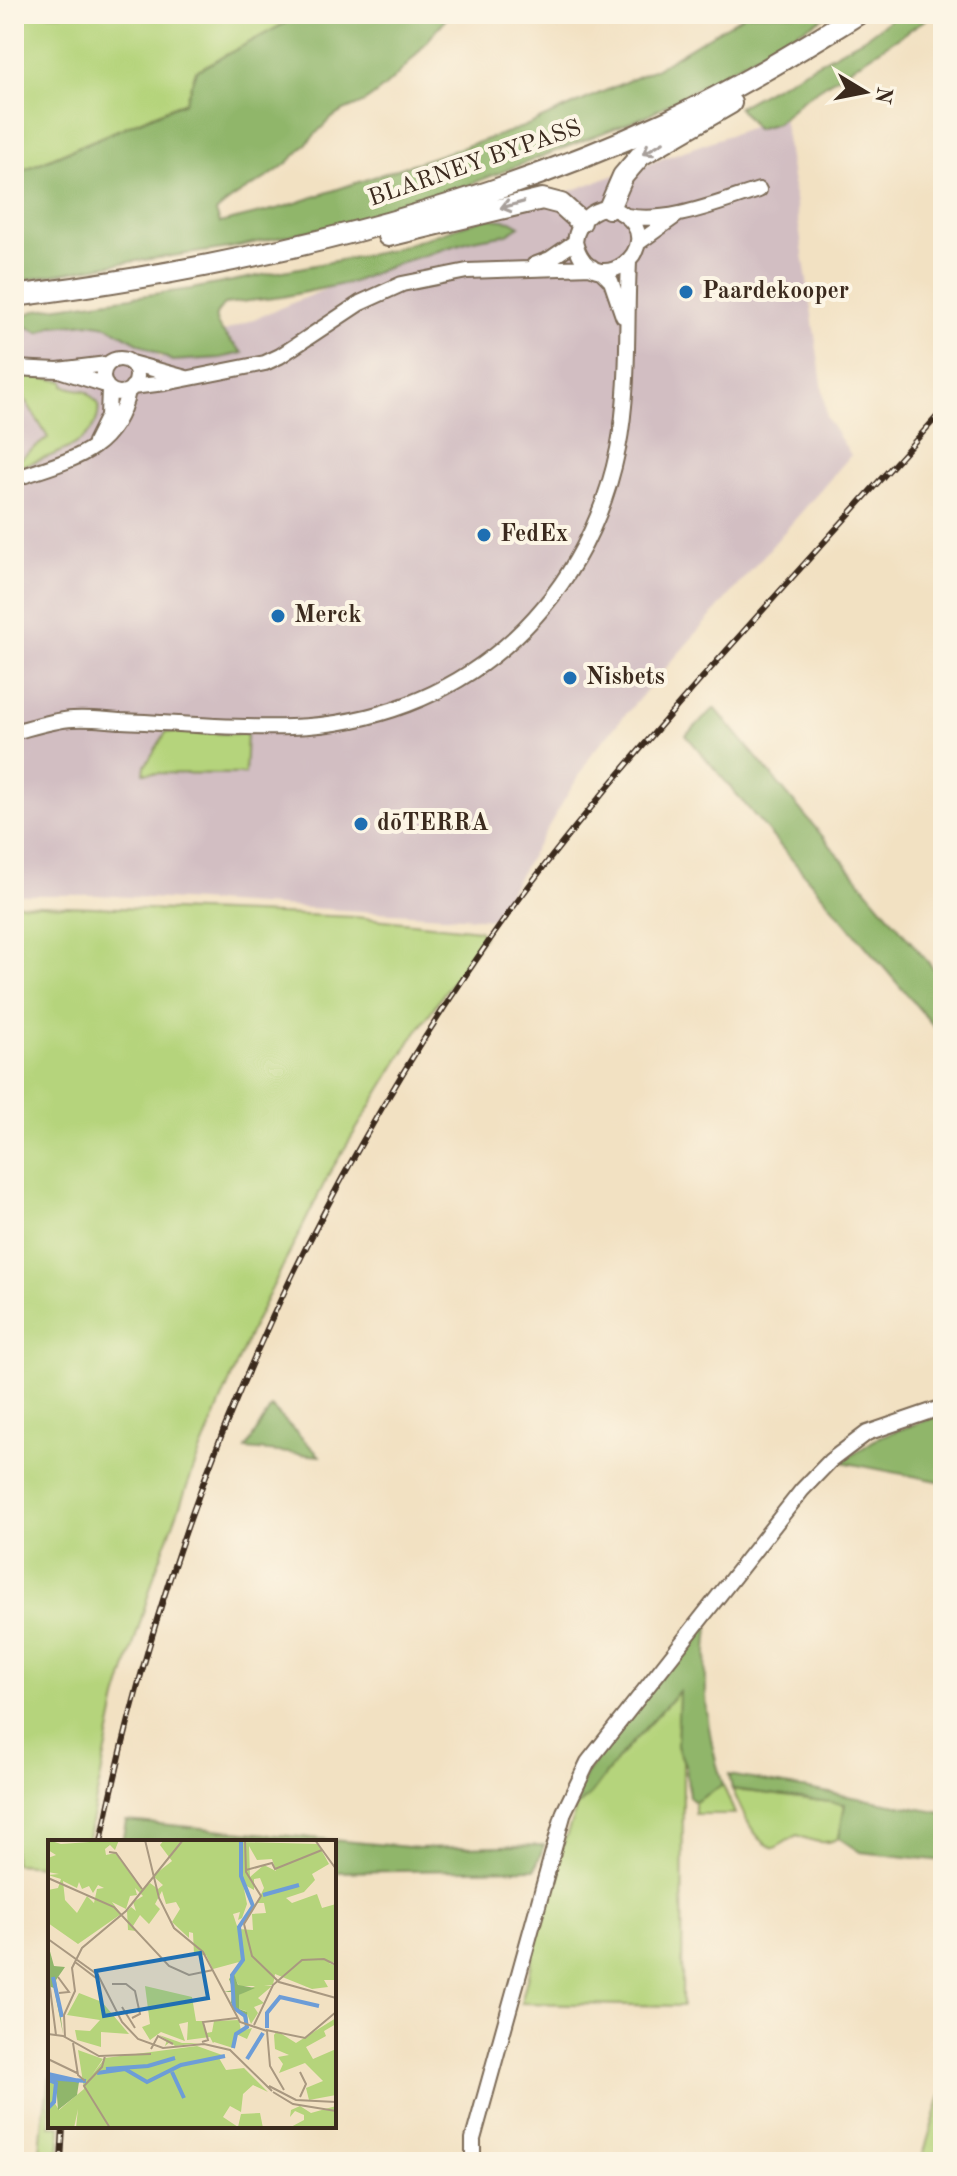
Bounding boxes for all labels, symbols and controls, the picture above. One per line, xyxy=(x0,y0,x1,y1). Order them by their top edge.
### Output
north arrow xyxy=(825,52,905,132)
text: N xyxy=(870,85,895,105)
street label: BLARNEY BYPASS xyxy=(366,116,584,212)
one-way arrow xyxy=(642,141,665,157)
one-way arrow xyxy=(499,199,525,214)
place label: Paardekooper xyxy=(702,280,849,304)
marker: Paardekooper xyxy=(677,283,695,301)
place label: FedEx xyxy=(500,523,568,547)
marker: FedEx xyxy=(475,526,493,544)
place label: Merck xyxy=(294,604,362,628)
marker: Merck xyxy=(269,607,287,625)
place label: Nisbets xyxy=(586,666,665,690)
marker: Nisbets xyxy=(561,669,579,687)
place label: dōTERRA xyxy=(377,812,489,836)
marker: dōTERRA xyxy=(352,815,370,833)
inset map xyxy=(48,1840,336,2128)

